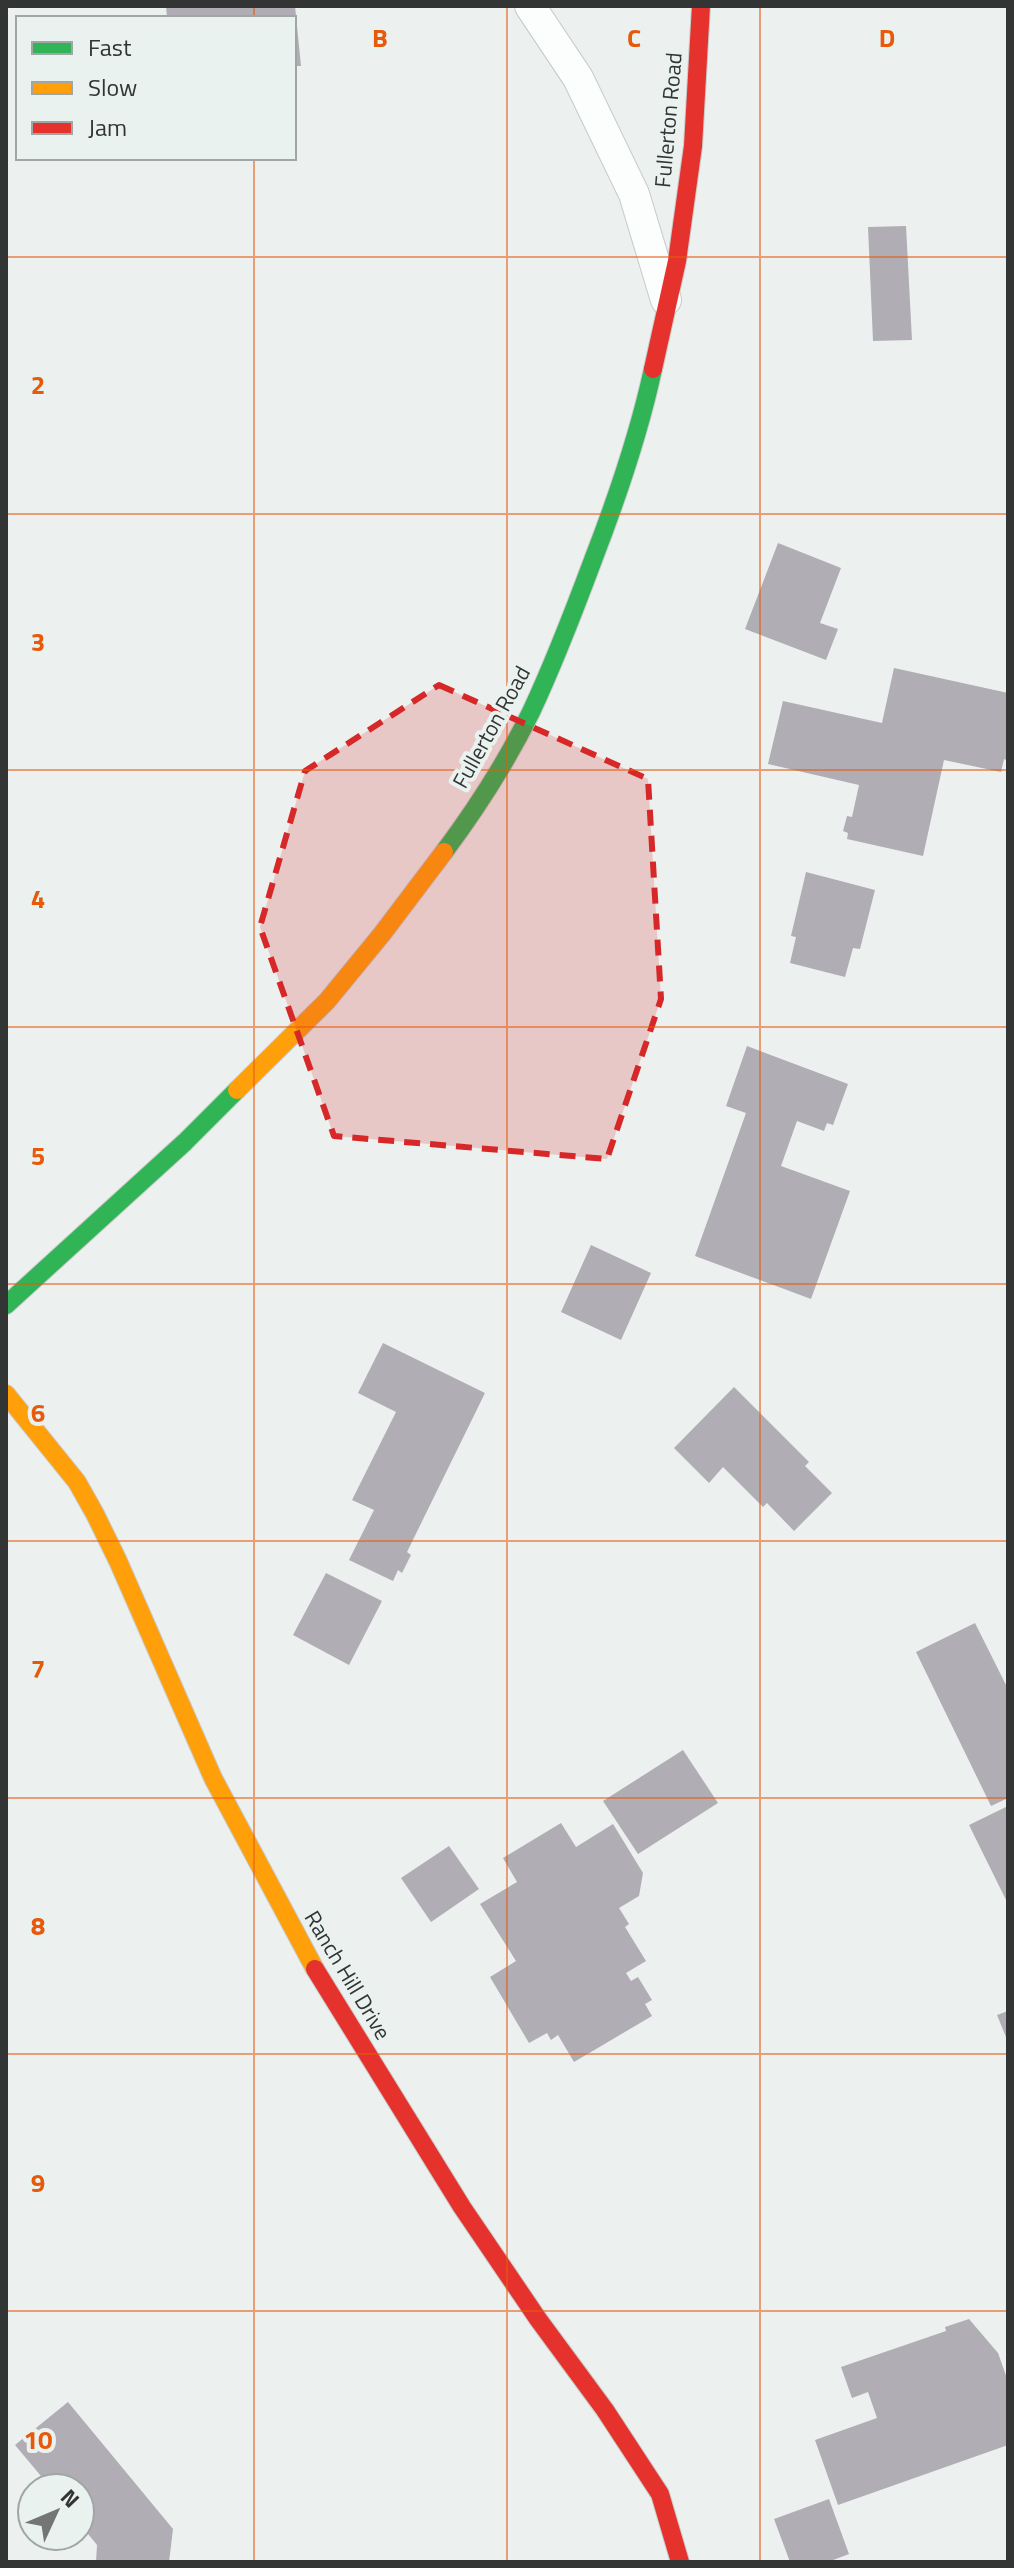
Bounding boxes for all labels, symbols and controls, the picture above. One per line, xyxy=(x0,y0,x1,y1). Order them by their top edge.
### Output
legend xyxy=(16,16,296,160)
text: B xyxy=(372,18,388,57)
text: C xyxy=(627,18,641,57)
text: D xyxy=(879,18,895,57)
text: Fast xyxy=(88,29,132,65)
street label: Fullerton Road xyxy=(645,51,691,189)
text: Slow xyxy=(88,69,137,105)
text: Jam xyxy=(88,109,127,145)
text: 2 xyxy=(31,365,45,404)
text: 3 xyxy=(31,622,45,661)
street label: Fullerton Road xyxy=(443,660,539,794)
text: 4 xyxy=(31,879,45,918)
text: 5 xyxy=(31,1136,45,1175)
text: 6 xyxy=(31,1393,45,1432)
text: 7 xyxy=(31,1649,45,1688)
street label: Ranch Hill Drive xyxy=(296,1904,400,2046)
text: 8 xyxy=(31,1906,45,1945)
text: 9 xyxy=(31,2163,45,2202)
text: 10 xyxy=(23,2420,53,2459)
north arrow xyxy=(16,2472,96,2552)
text: N xyxy=(53,2481,88,2515)

